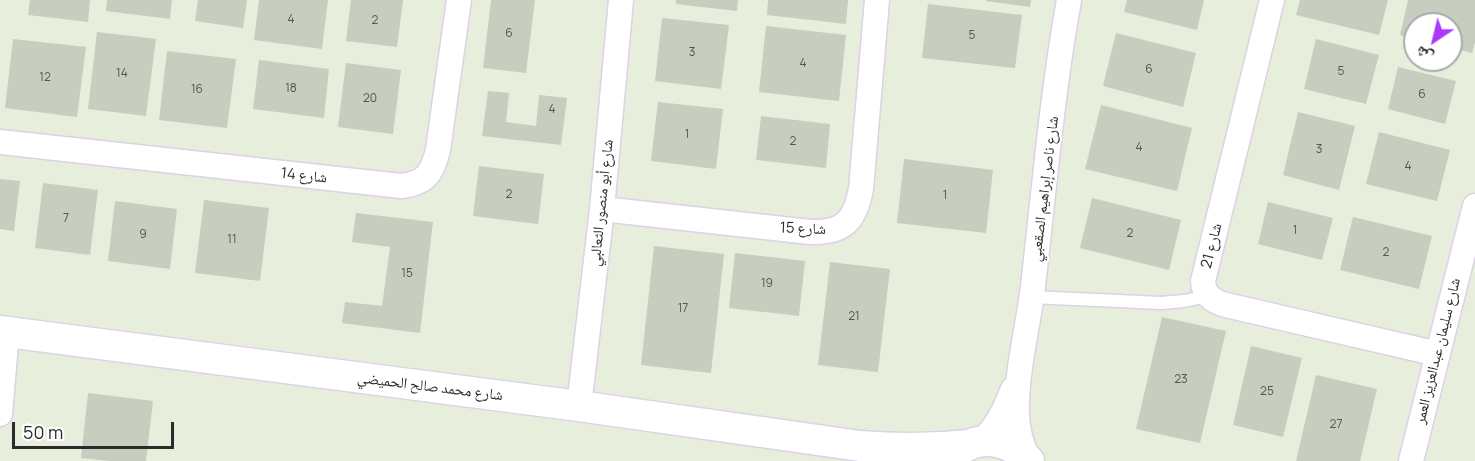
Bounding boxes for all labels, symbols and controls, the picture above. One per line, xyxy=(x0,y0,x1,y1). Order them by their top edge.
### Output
north arrow xyxy=(1403,12,1463,72)
house number: 4 xyxy=(287,13,295,27)
house number: 2 xyxy=(372,14,378,28)
house number: 6 xyxy=(505,27,513,41)
house number: 5 xyxy=(969,29,975,43)
text: ش xyxy=(1411,41,1437,69)
house number: 3 xyxy=(689,46,695,60)
house number: 4 xyxy=(799,57,807,71)
house number: 6 xyxy=(1145,63,1153,77)
house number: 5 xyxy=(1338,65,1344,79)
house number: 14 xyxy=(116,67,128,81)
house number: 12 xyxy=(39,71,51,85)
house number: 18 xyxy=(285,82,297,96)
house number: 16 xyxy=(191,83,203,97)
house number: 6 xyxy=(1418,88,1426,102)
house number: 20 xyxy=(363,92,377,106)
house number: 4 xyxy=(548,103,556,117)
street label: شارع ناصر إبراهيم الصقعبي xyxy=(1027,115,1063,263)
house number: 1 xyxy=(685,128,689,142)
house number: 2 xyxy=(790,135,796,149)
street label: شارع أبو منصور الثعالبي xyxy=(586,138,618,268)
house number: 4 xyxy=(1135,141,1143,155)
house number: 3 xyxy=(1316,143,1322,157)
house number: 4 xyxy=(1404,160,1412,174)
street label: شارع 14 xyxy=(280,165,328,187)
house number: 2 xyxy=(506,188,512,202)
house number: 1 xyxy=(943,189,947,203)
house number: 7 xyxy=(63,212,69,226)
street label: شارع 15 xyxy=(780,219,826,239)
street label: شارع 21 xyxy=(1198,222,1226,270)
house number: 1 xyxy=(1293,224,1297,238)
house number: 2 xyxy=(1127,227,1133,241)
house number: 9 xyxy=(139,228,147,242)
house number: 11 xyxy=(227,233,237,247)
house number: 2 xyxy=(1383,246,1389,260)
house number: 15 xyxy=(401,267,413,281)
street label: شارع سليمان عبدالعزيز العمر xyxy=(1411,276,1465,426)
house number: 19 xyxy=(761,277,773,291)
house number: 17 xyxy=(678,302,688,316)
house number: 21 xyxy=(848,310,860,324)
street label: شارع محمد صالح الحميضي xyxy=(356,369,504,405)
house number: 23 xyxy=(1174,373,1188,387)
house number: 25 xyxy=(1260,385,1274,399)
scale bar xyxy=(15,410,177,448)
house number: 27 xyxy=(1330,418,1342,432)
text: 50 m xyxy=(23,420,63,444)

